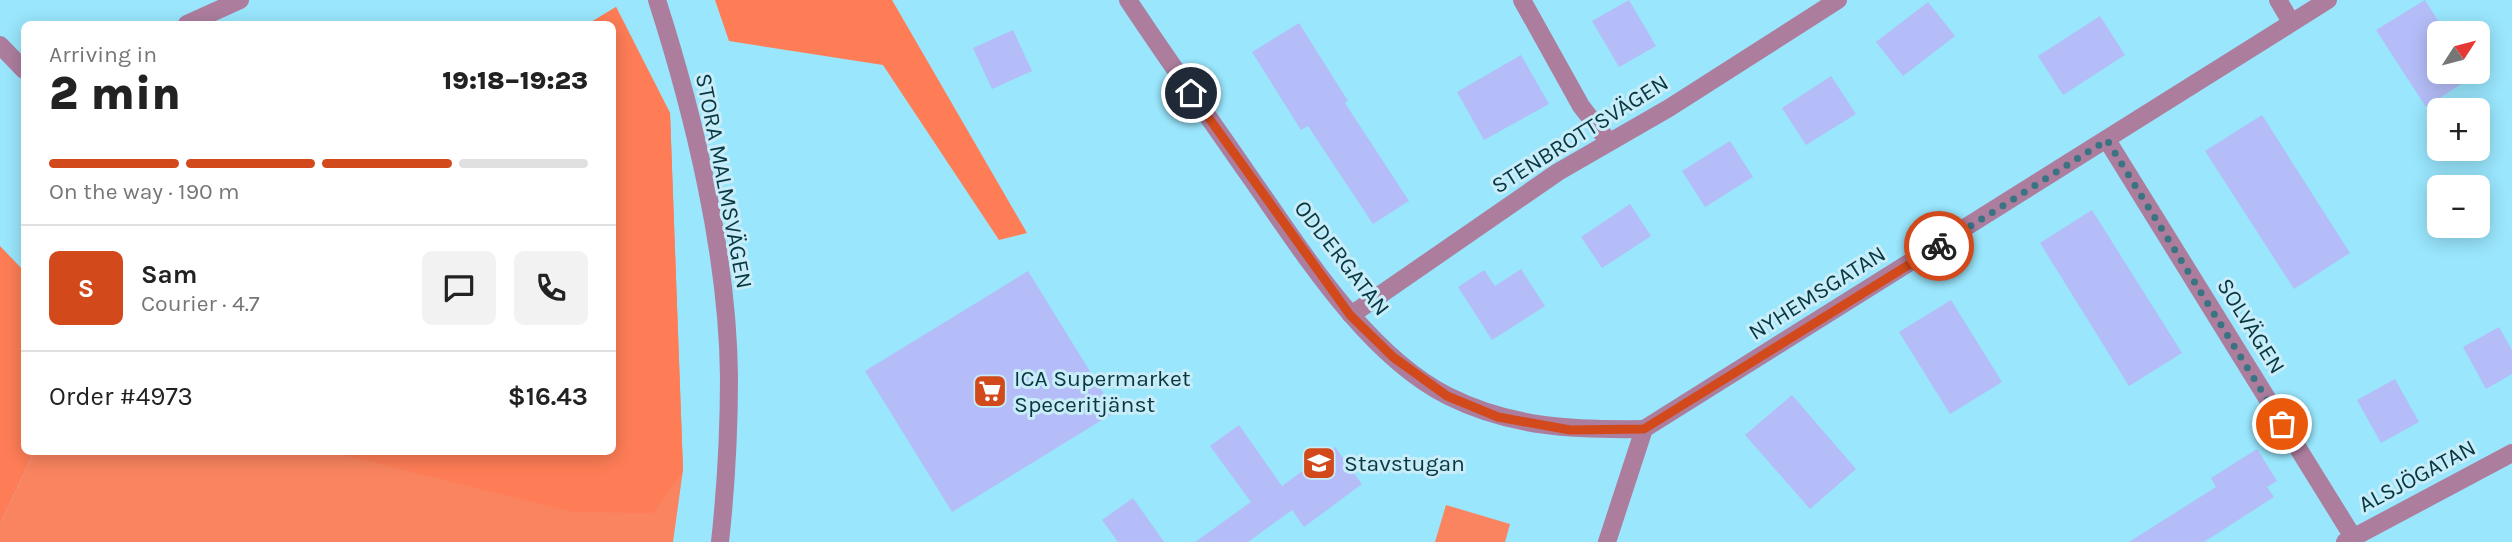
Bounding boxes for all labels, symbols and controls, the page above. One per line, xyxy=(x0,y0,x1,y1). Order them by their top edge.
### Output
north arrow xyxy=(2427,21,2490,84)
map controls xyxy=(2427,21,2490,238)
text: Arriving in xyxy=(49,41,157,68)
pin xyxy=(1161,63,1221,123)
text: 19:18–19:23 xyxy=(442,65,588,96)
text: 2 min xyxy=(49,67,181,121)
street label: STENBROTTSVÄGEN xyxy=(1487,69,1673,199)
street label: STORA MALMSVÄGEN xyxy=(690,71,758,291)
icon: home xyxy=(1172,74,1210,112)
button: + xyxy=(2427,98,2490,161)
button: − xyxy=(2427,175,2490,238)
text: On the way · 190 m xyxy=(49,178,240,205)
street label: ODDERGATAN xyxy=(1289,195,1395,321)
courier xyxy=(1904,211,1974,281)
icon: bike xyxy=(1920,227,1958,265)
street label: NYHEMSGATAN xyxy=(1744,240,1890,346)
button: chat xyxy=(422,251,496,325)
button: phone xyxy=(514,251,588,325)
text: Sam xyxy=(141,259,197,290)
text: S xyxy=(78,273,94,304)
street label: SOLVÄGEN xyxy=(2211,273,2291,379)
text: Courier · 4.7 xyxy=(141,290,260,317)
place label: ICA Supermarket Speceritjänst xyxy=(1014,365,1191,418)
supermarket icon: ICA Supermarket Speceritjänst xyxy=(971,372,1009,410)
text: Order #4973 xyxy=(49,381,193,412)
text: $16.43 xyxy=(508,381,588,412)
pin xyxy=(2252,394,2312,454)
icon: bag xyxy=(2263,405,2301,443)
street label: ALSJÖGATAN xyxy=(2354,434,2480,518)
school or university icon: Stavstugan xyxy=(1300,444,1338,482)
place label: Stavstugan xyxy=(1344,450,1465,477)

